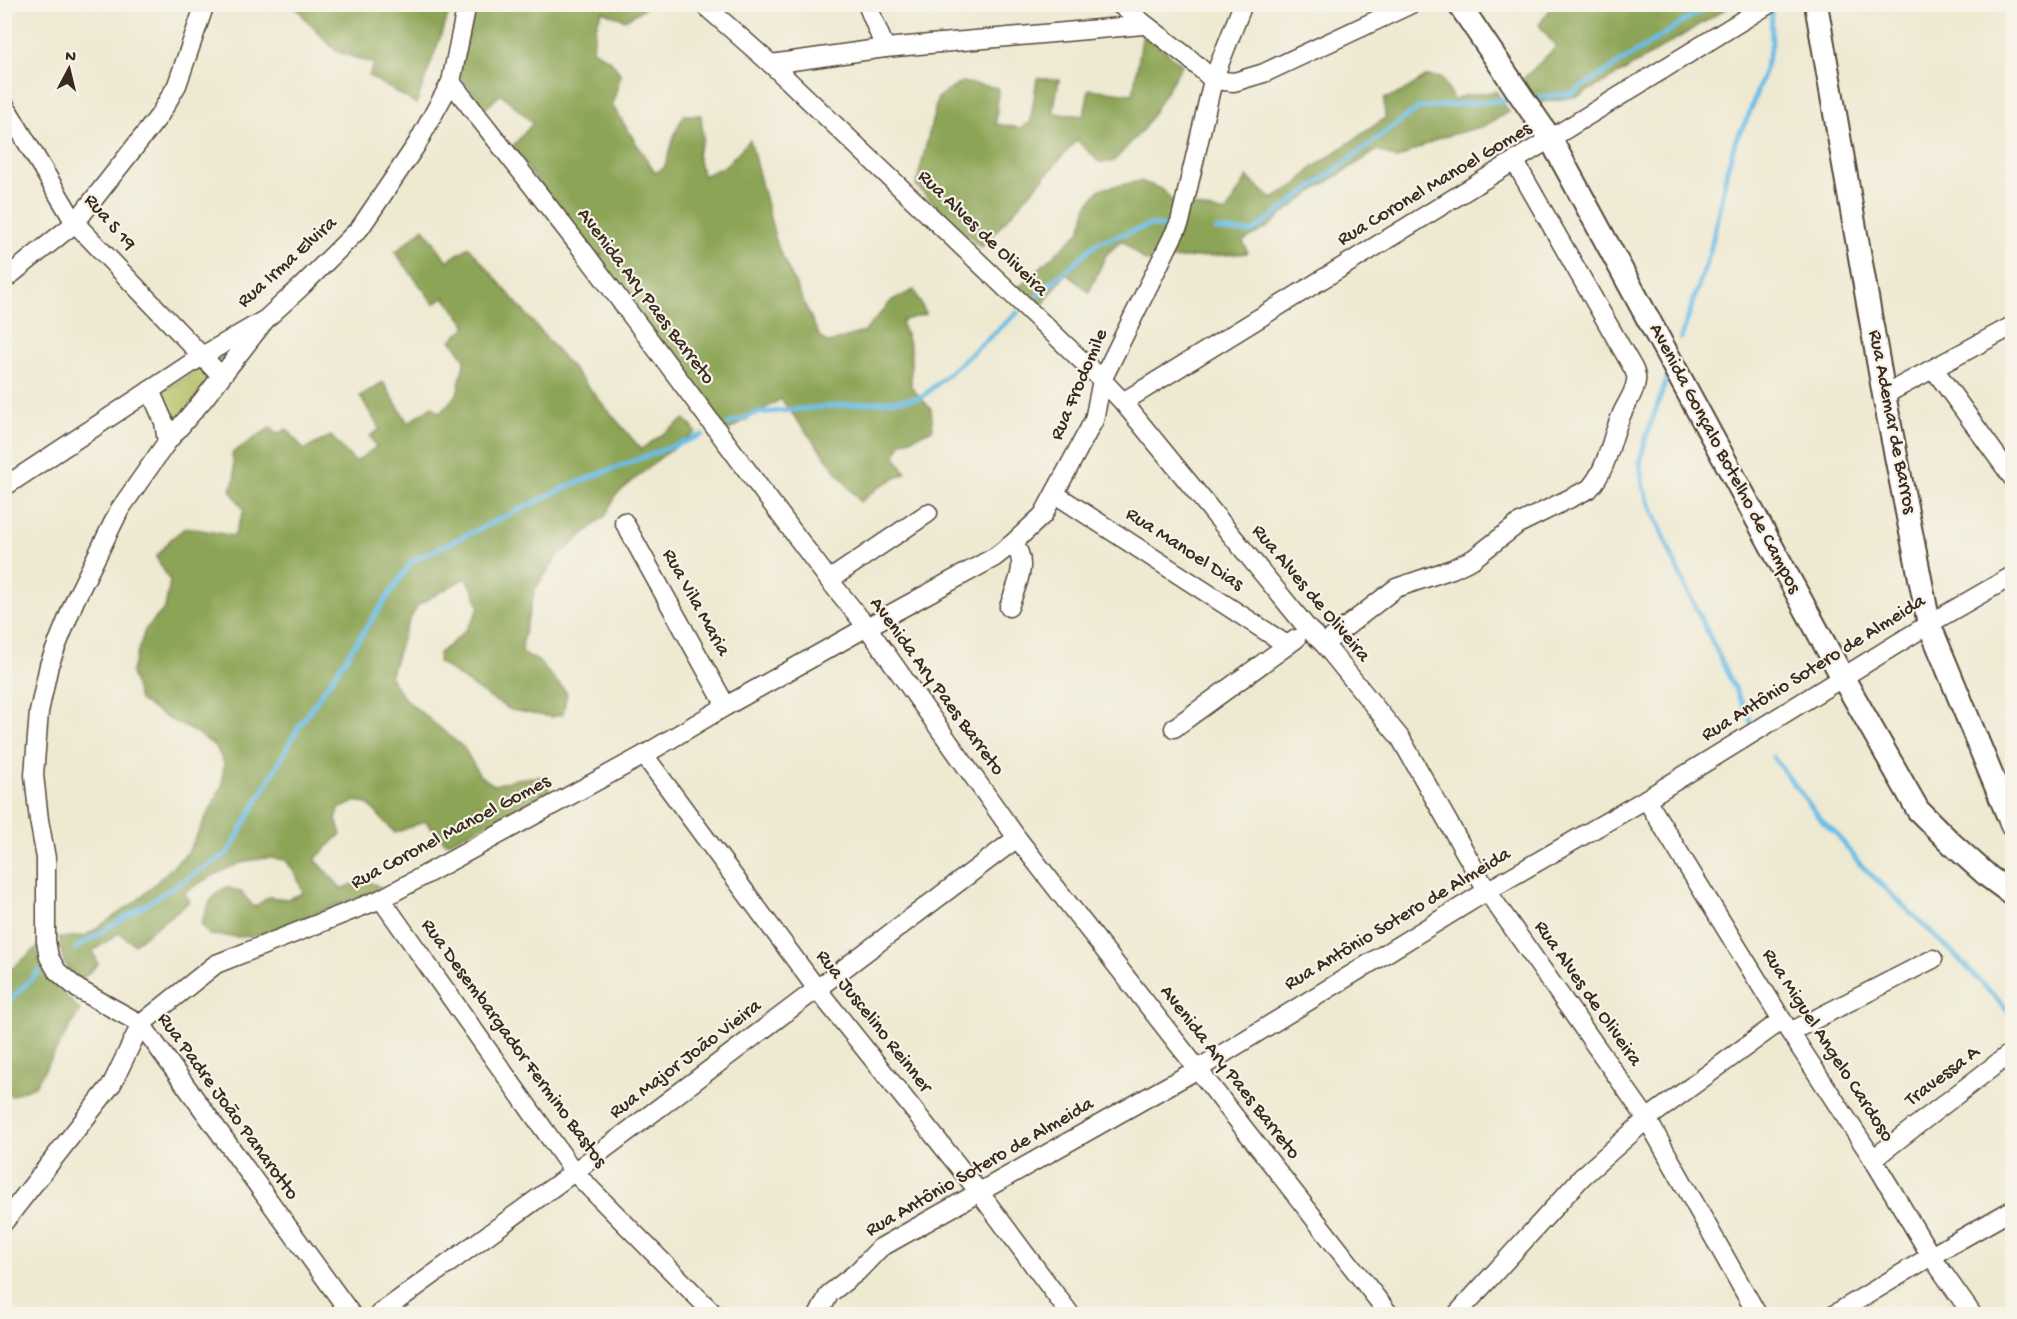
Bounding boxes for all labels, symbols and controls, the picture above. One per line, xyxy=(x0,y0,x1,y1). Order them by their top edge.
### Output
north arrow xyxy=(39,39,99,99)
text: N xyxy=(64,48,77,68)
street label: Rua Coronel Manoel Gomes xyxy=(1334,118,1537,252)
street label: Rua Alves de Oliveira xyxy=(912,166,1053,303)
street label: Rua S 19 xyxy=(78,190,140,256)
street label: Avenida Ary Paes Barreto xyxy=(571,204,719,390)
street label: Rua Irma Elvira xyxy=(234,212,343,314)
street label: Avenida Gonçalo Botelho de Campos xyxy=(1643,320,1805,598)
street label: Rua Frodomile xyxy=(1046,325,1114,444)
street label: Rua Ademar de Barros xyxy=(1862,328,1920,516)
street label: Rua Manoel Dias xyxy=(1121,503,1248,597)
street label: Rua Alves de Oliveira xyxy=(1246,521,1375,668)
street label: Rua Vila Maria xyxy=(656,545,734,661)
street label: Rua Antônio Sotero de Almeida xyxy=(1698,590,1931,748)
street label: Avenida Ary Paes Barreto xyxy=(864,593,1008,781)
street label: Rua Coronel Manoel Gomes xyxy=(347,770,555,895)
street label: Rua Antônio Sotero de Almeida xyxy=(1281,843,1516,997)
street label: Rua Desembargador Fermino Bastos xyxy=(415,915,611,1173)
street label: Rua Alves de Oliveira xyxy=(1528,917,1646,1072)
street label: Rua Miguel Angelo Cardoso xyxy=(1756,945,1898,1147)
street label: Rua Juscelino Reinner xyxy=(810,946,937,1100)
street label: Avenida Ary Paes Barreto xyxy=(1154,981,1304,1165)
street label: Rua Major João Vieira xyxy=(606,995,767,1125)
street label: Rua Padre João Panarotto xyxy=(151,1009,303,1205)
street label: Travessa A xyxy=(1900,1041,1986,1113)
street label: Rua Antônio Sotero de Almeida xyxy=(862,1093,1099,1243)

